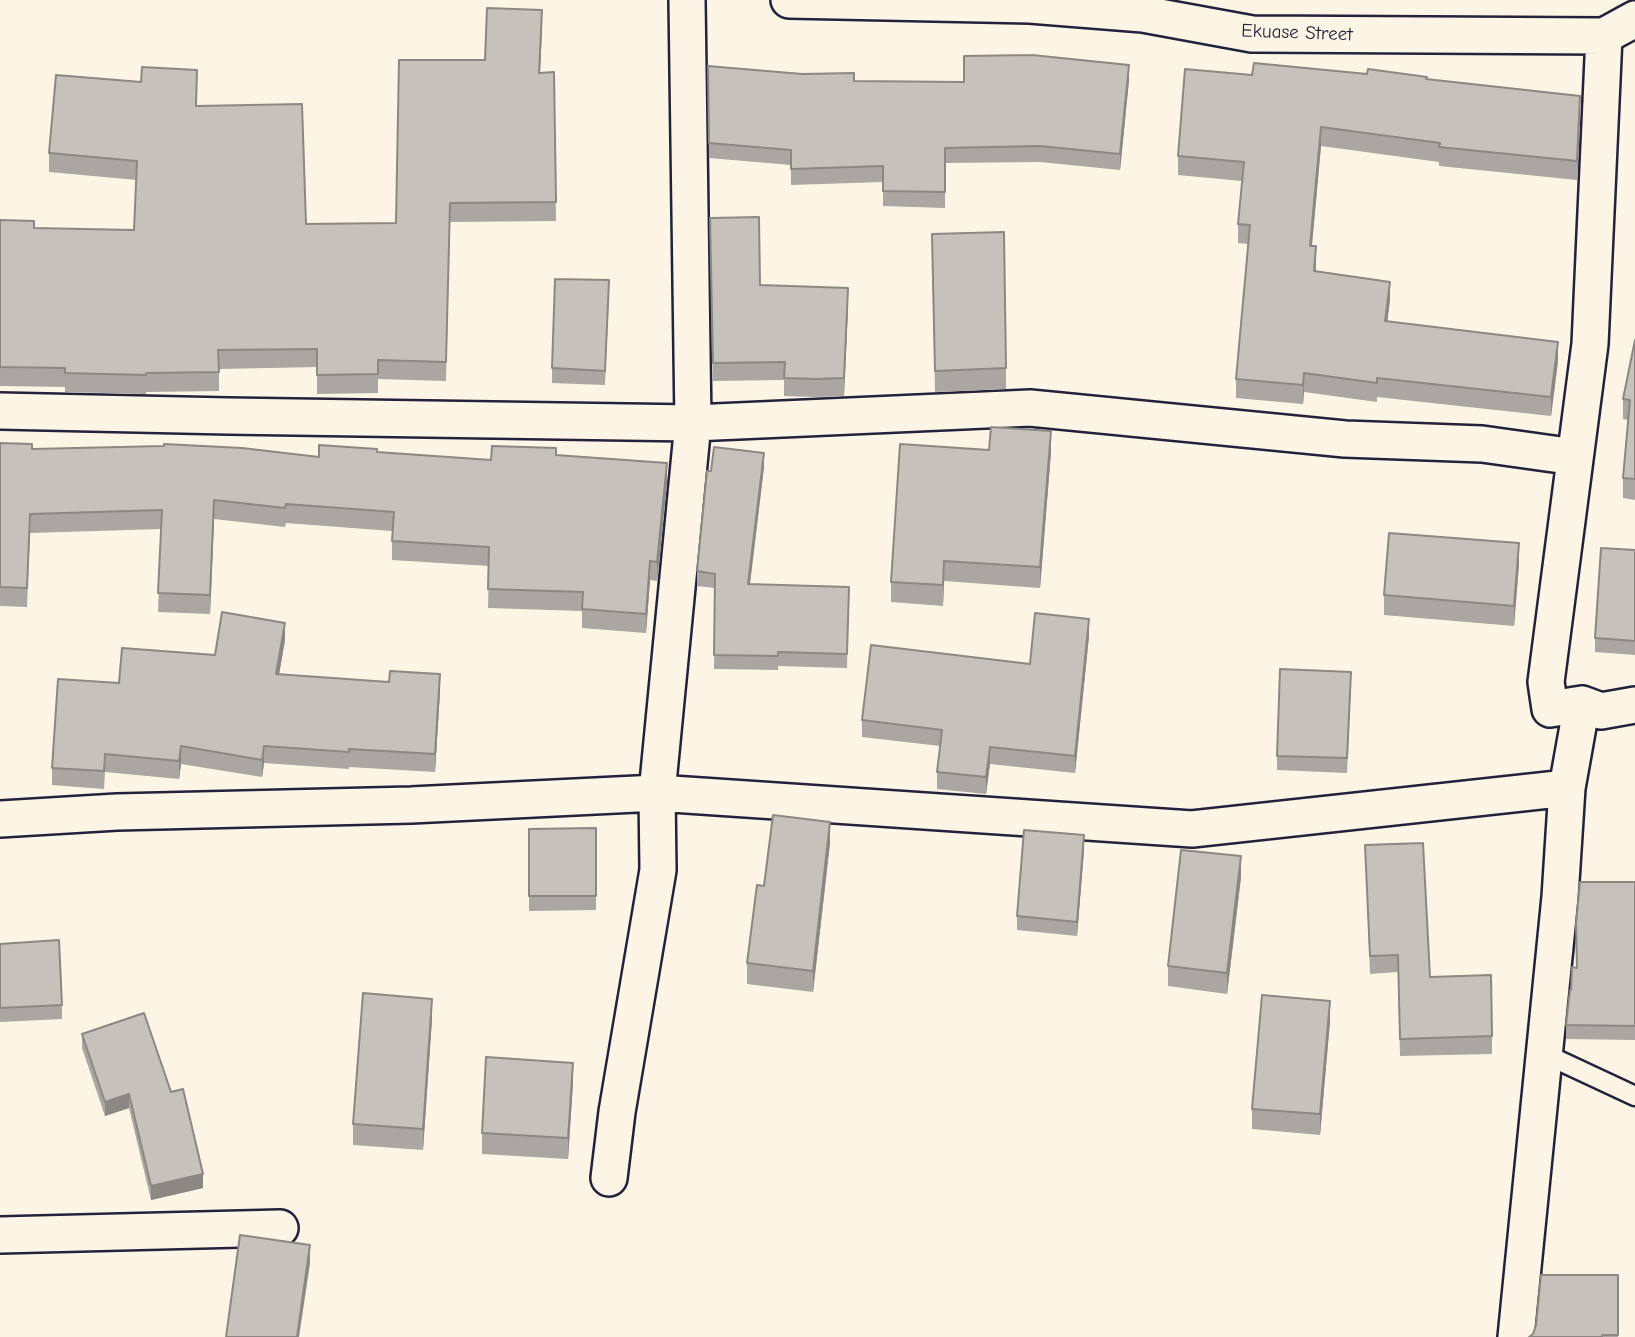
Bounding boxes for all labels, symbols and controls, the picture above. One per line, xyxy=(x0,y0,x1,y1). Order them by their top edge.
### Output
street label: Ekuase Street xyxy=(1241,20,1353,46)

